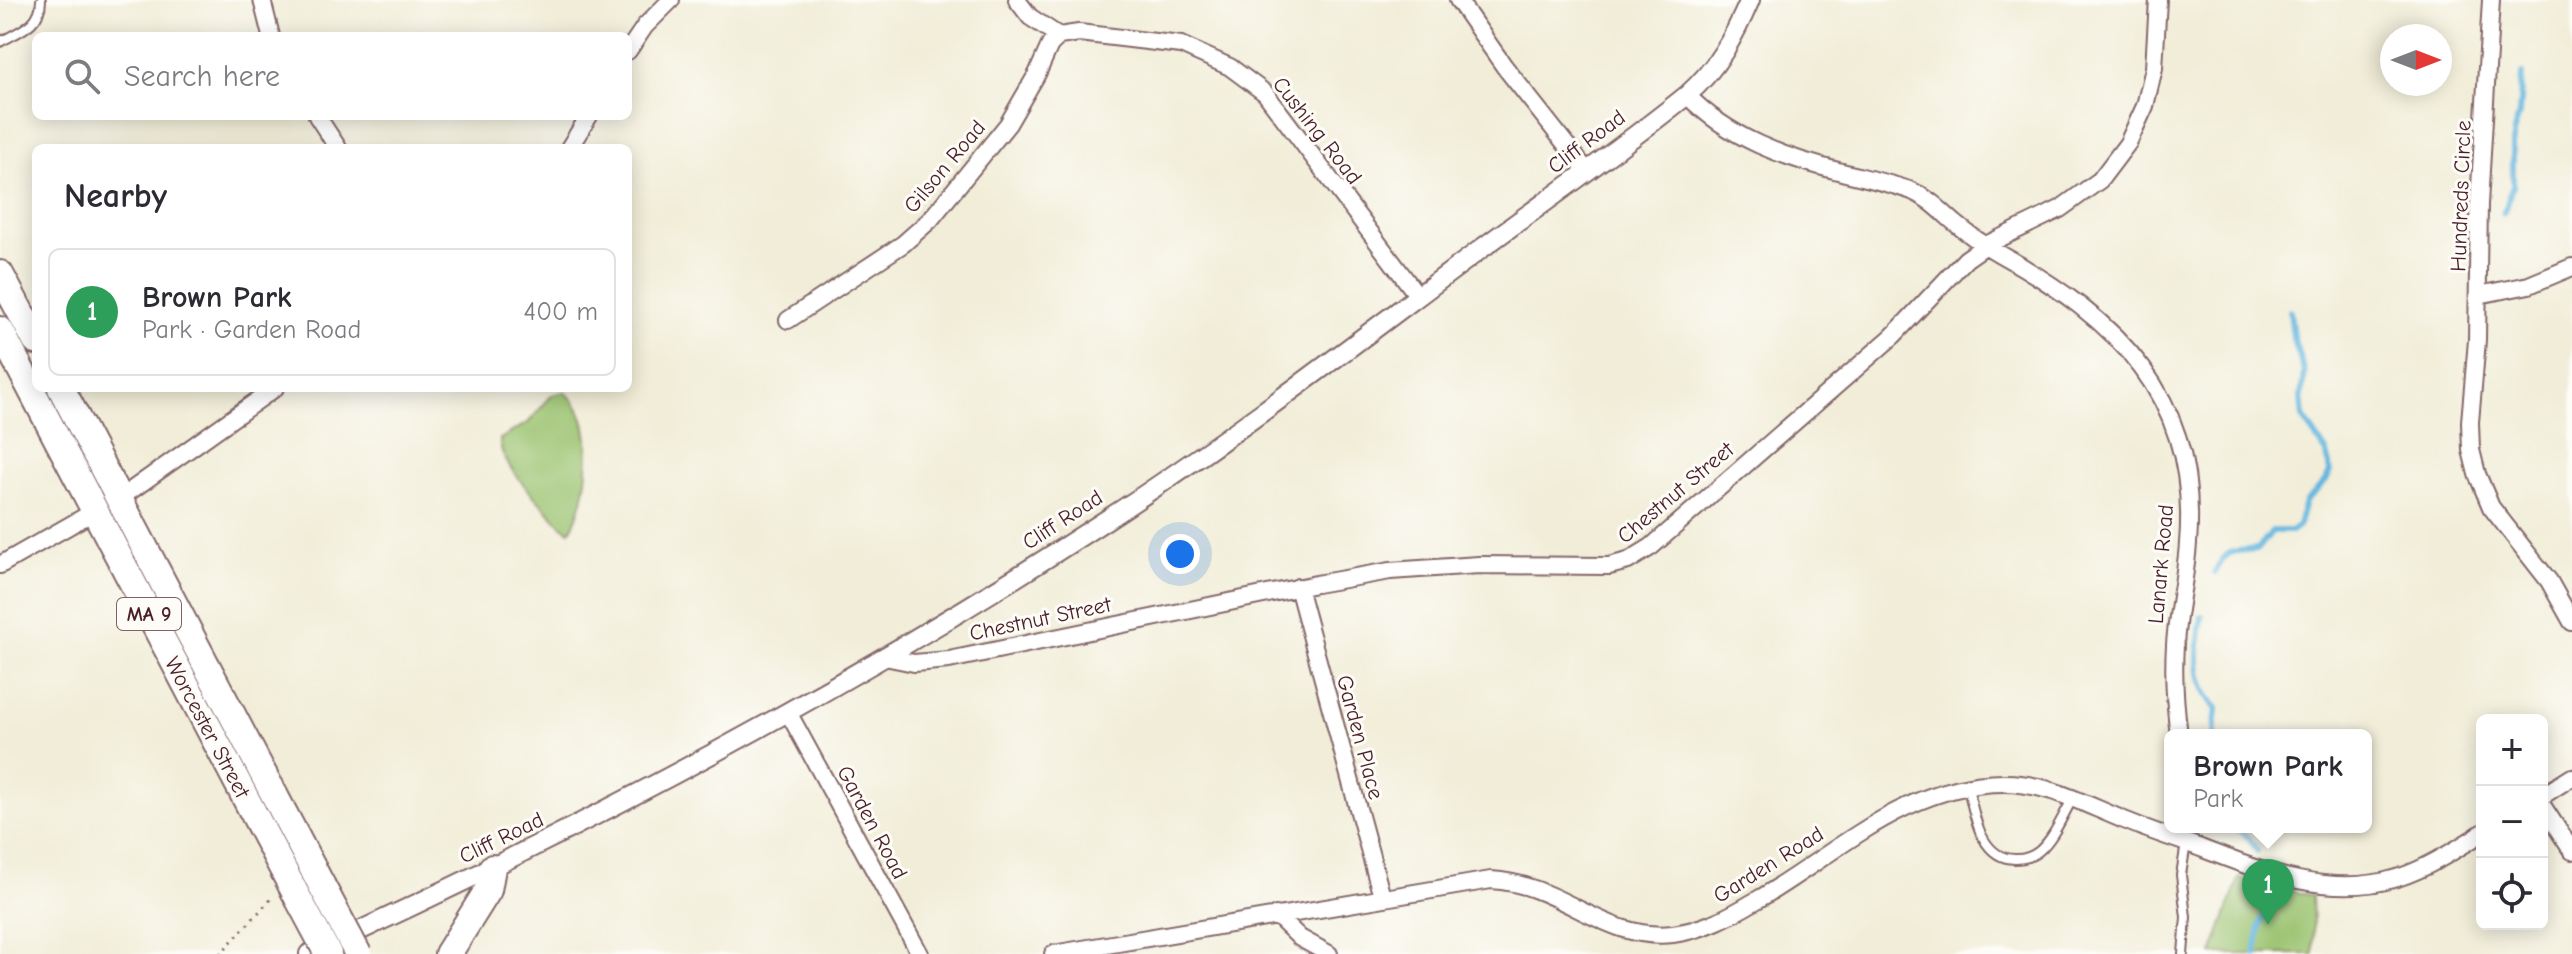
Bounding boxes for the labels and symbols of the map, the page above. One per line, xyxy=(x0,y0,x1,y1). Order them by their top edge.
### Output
north arrow xyxy=(2380,24,2452,96)
street label: Cushing Road xyxy=(1267,72,1367,190)
street label: Cliff Road xyxy=(1543,104,1631,179)
street label: Gilson Road xyxy=(898,115,991,218)
street label: Hundreds Circle xyxy=(2445,120,2477,272)
street label: Chestnut Street xyxy=(1612,436,1740,549)
street label: Cliff Road xyxy=(1018,484,1108,555)
street label: Lanark Road xyxy=(2143,503,2179,625)
your location xyxy=(1160,534,1200,574)
street label: Chestnut Street xyxy=(967,591,1114,647)
road number: MA 9 xyxy=(117,598,181,630)
street label: Worcester Street xyxy=(159,652,256,803)
street label: Garden Place xyxy=(1331,672,1389,802)
street label: Garden Road xyxy=(831,761,913,884)
street label: Cliff Road xyxy=(455,806,548,869)
street label: Garden Road xyxy=(1709,821,1828,909)
pin: 1 xyxy=(2242,859,2294,925)

